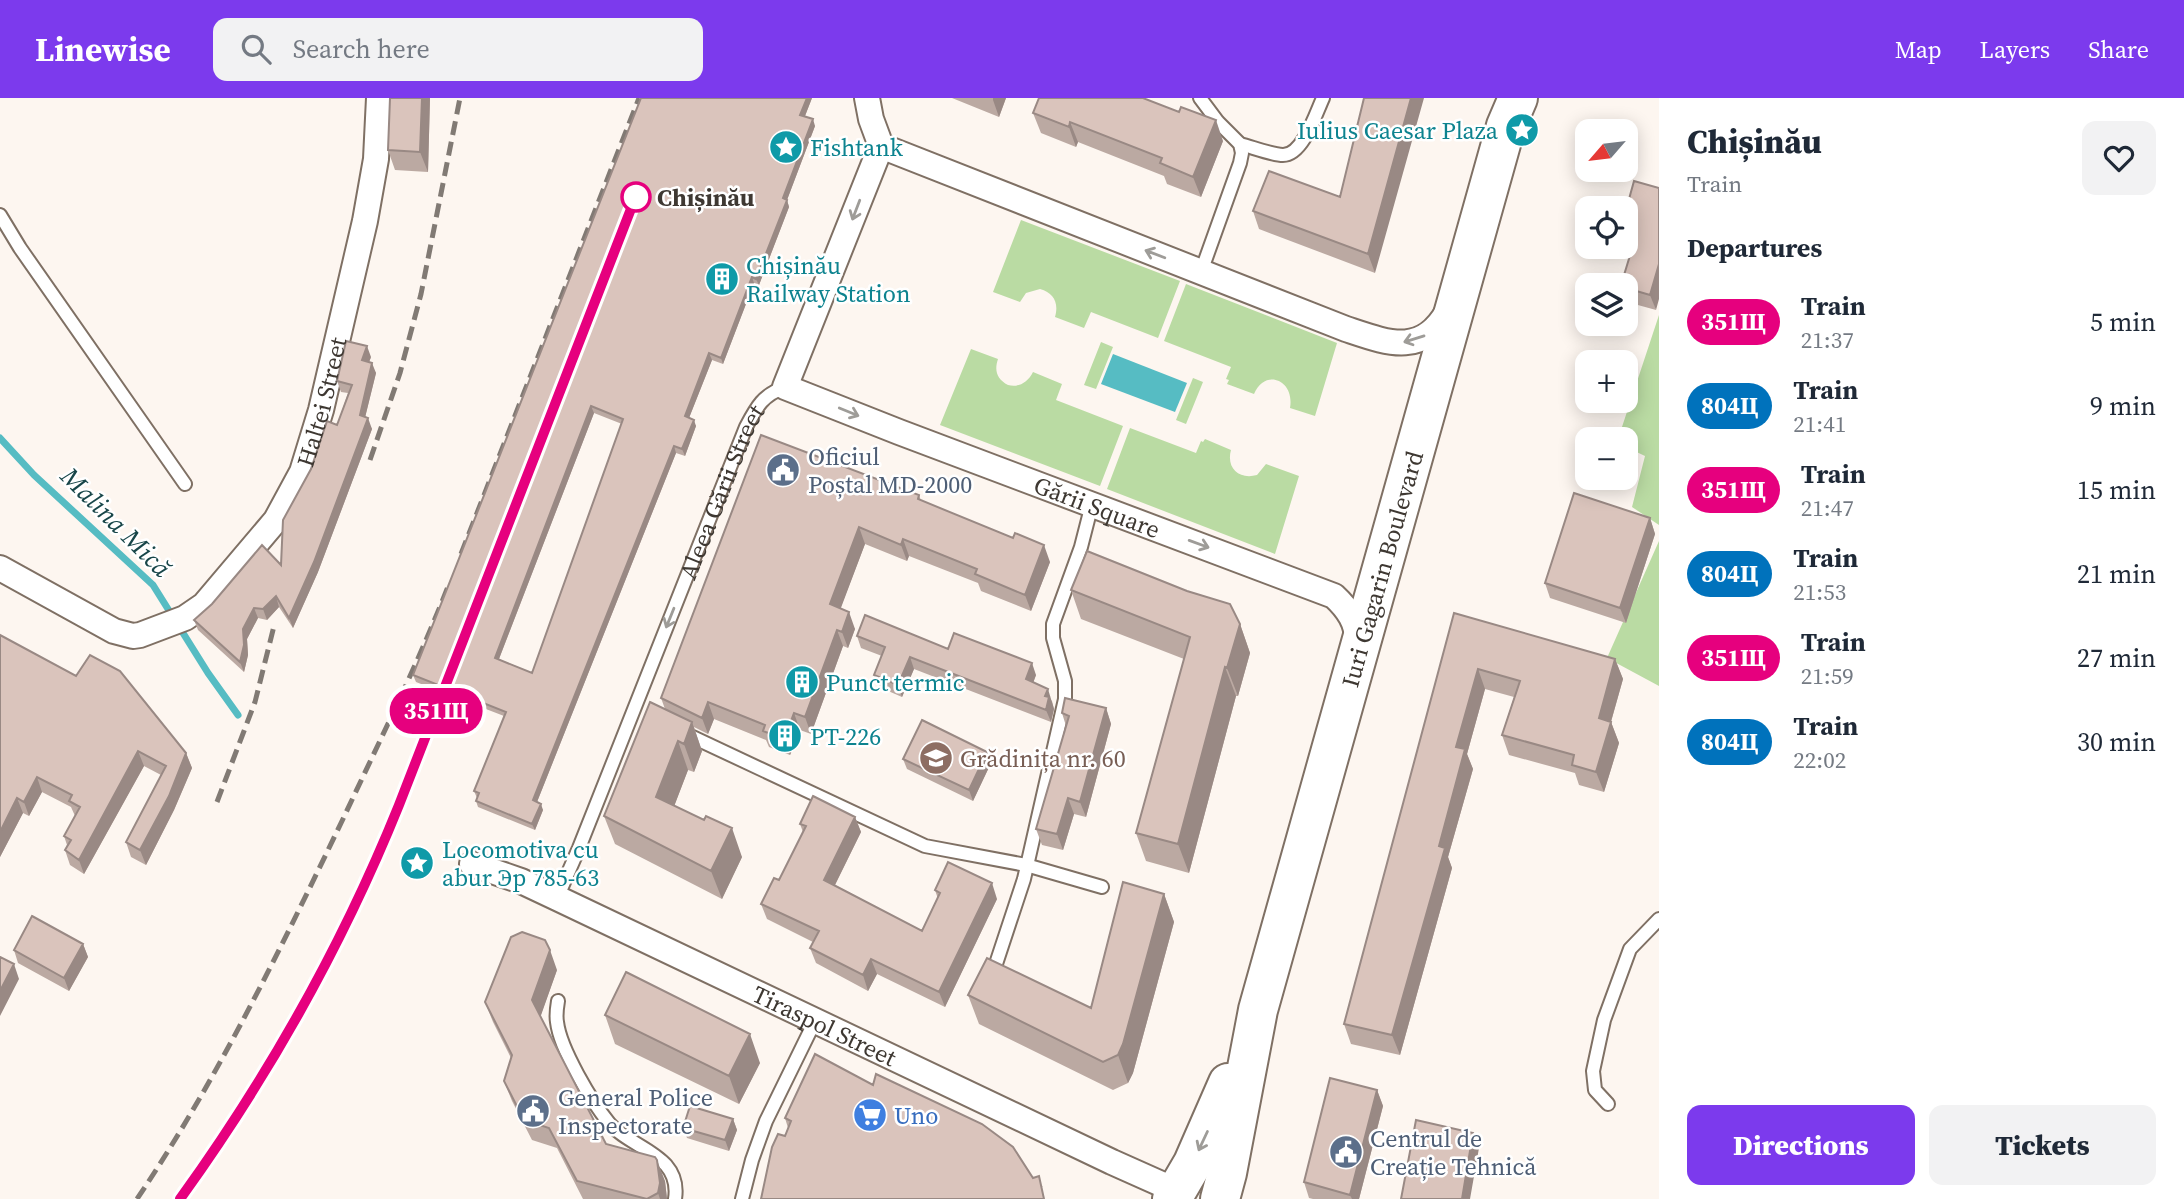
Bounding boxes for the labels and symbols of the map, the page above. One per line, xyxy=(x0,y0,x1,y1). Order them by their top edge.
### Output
place icon: Iulius Caesar Plaza xyxy=(1503,111,1541,149)
place label: Iulius Caesar Plaza xyxy=(1297,114,1499,147)
north arrow xyxy=(1575,119,1638,182)
place icon: Fishtank xyxy=(767,128,805,166)
place label: Fishtank xyxy=(810,131,904,164)
place label: Chișinău xyxy=(657,181,755,214)
marker: Chișinău xyxy=(621,182,651,212)
one-way arrow xyxy=(849,198,861,220)
one-way arrow xyxy=(1145,247,1166,260)
place label: Chișinău Railway Station xyxy=(746,249,910,310)
building icon: Chișinău Railway Station xyxy=(703,260,741,298)
street label: Haltei Street xyxy=(288,334,354,471)
one-way arrow xyxy=(1404,334,1426,347)
street label: Aleea Gării Street xyxy=(671,397,772,584)
one-way arrow xyxy=(837,406,859,419)
place label: Oficiul Poștal MD-2000 xyxy=(808,440,972,501)
street label: Iuri Gagarin Boulevard xyxy=(1333,447,1431,691)
public building icon: Oficiul Poștal MD-2000 xyxy=(764,451,802,489)
water label: Malina Mică xyxy=(52,458,179,585)
street label: Gării Square xyxy=(1029,468,1165,546)
one-way arrow xyxy=(1188,539,1209,552)
one-way arrow xyxy=(662,606,675,628)
building icon: Punct termic xyxy=(783,663,821,701)
place label: Punct termic xyxy=(826,666,964,699)
line badge: 351Щ xyxy=(387,688,485,734)
building icon: PT-226 xyxy=(766,717,804,755)
place label: PT-226 xyxy=(810,720,881,753)
school or university icon: Grădinița nr. 60 xyxy=(917,739,955,777)
place label: Grădinița nr. 60 xyxy=(960,742,1126,775)
place label: Locomotiva cu abur Эр 785-63 xyxy=(442,833,599,894)
place icon: Locomotiva cu abur Эр 785-63 xyxy=(398,844,436,882)
street label: Tiraspol Street xyxy=(747,977,902,1074)
place label: General Police Inspectorate xyxy=(558,1081,713,1142)
public building icon: General Police Inspectorate xyxy=(514,1092,552,1130)
supermarket icon: Uno xyxy=(851,1096,889,1134)
place label: Uno xyxy=(894,1099,938,1132)
place label: Centrul de Creație Tehnică xyxy=(1370,1122,1537,1183)
one-way arrow xyxy=(1196,1130,1210,1151)
public building icon: Centrul de Creație Tehnică xyxy=(1327,1133,1365,1171)

